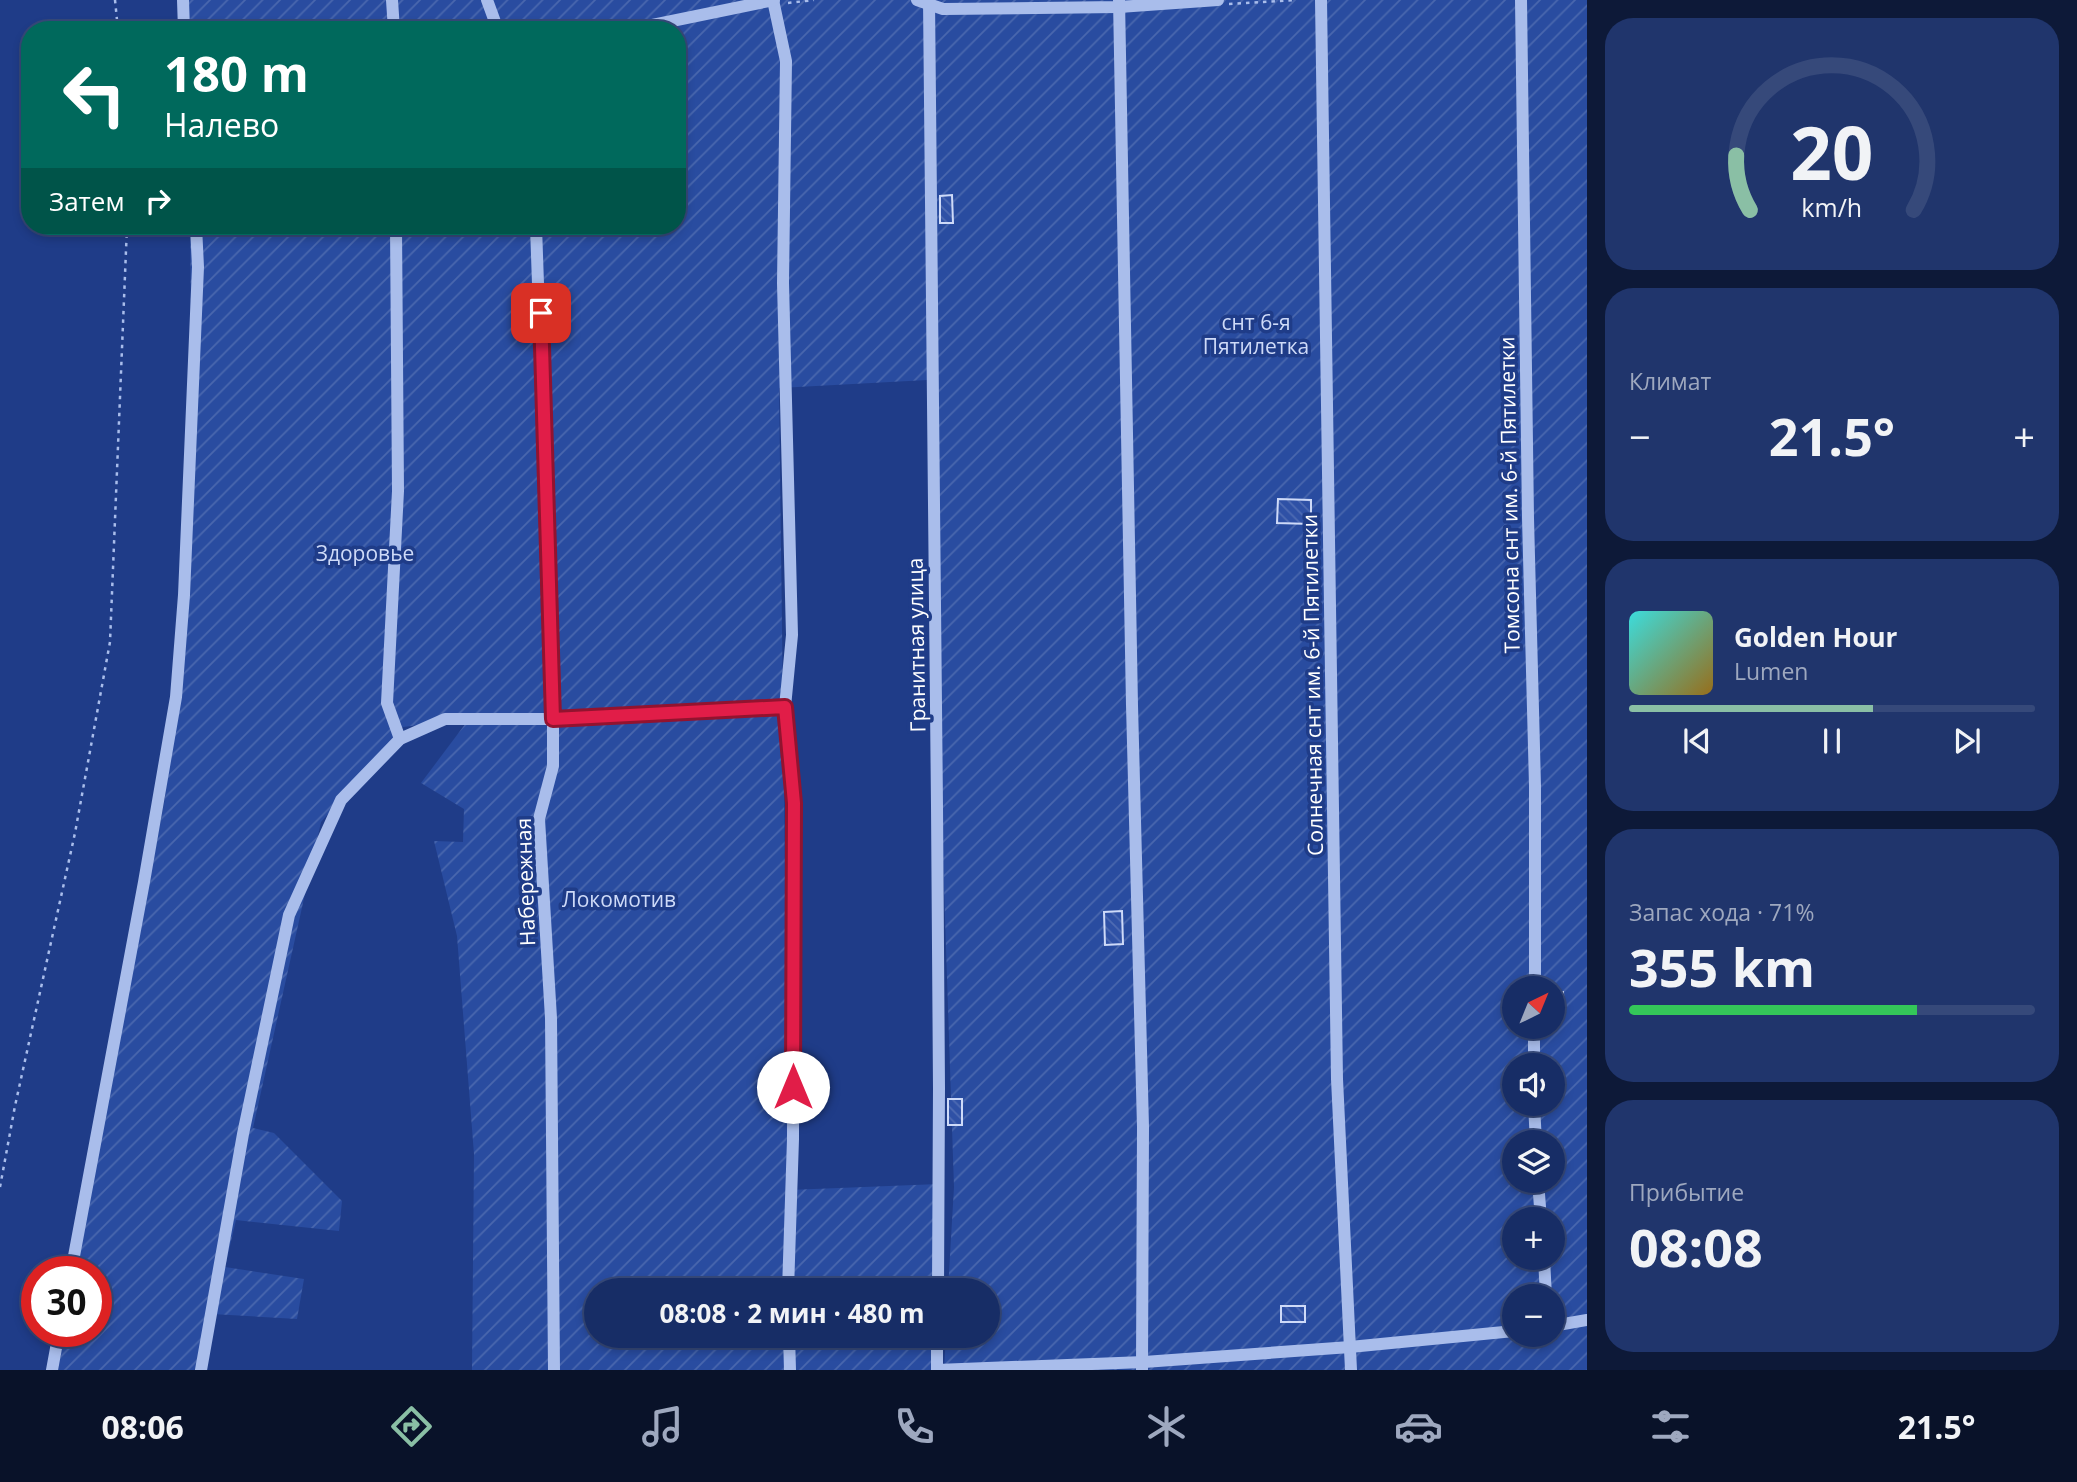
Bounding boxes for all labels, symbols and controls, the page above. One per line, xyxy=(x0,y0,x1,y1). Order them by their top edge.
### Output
text: 180 m xyxy=(164,40,309,106)
icon: left xyxy=(49,49,140,140)
text: Налево xyxy=(164,103,279,146)
text: 20 xyxy=(1790,103,1874,202)
icon: right xyxy=(139,182,177,220)
text: Затем xyxy=(49,183,125,219)
text: km/h xyxy=(1802,190,1862,224)
pin xyxy=(511,283,571,343)
icon: arrive xyxy=(522,294,560,332)
park label: снт 6-я Пятилетка xyxy=(1203,308,1309,360)
street label: Томсона снт им. 6-й Пятилетки xyxy=(1492,336,1526,654)
text: Климат xyxy=(1629,365,1711,397)
text: 21.5° xyxy=(1769,400,1895,471)
text: − xyxy=(1629,410,1651,462)
text: + xyxy=(2013,410,2035,462)
street label: Солнечная снт им. 6-й Пятилетки xyxy=(1295,514,1329,856)
park label: Здоровье xyxy=(316,539,414,567)
street label: Гранитная улица xyxy=(900,557,932,733)
text: Golden Hour xyxy=(1734,619,1897,655)
text: Lumen xyxy=(1734,655,1808,687)
icon: previous xyxy=(1678,722,1716,760)
icon: pause xyxy=(1813,722,1851,760)
icon: next xyxy=(1948,722,1986,760)
street label: Набережная xyxy=(509,818,541,946)
park label: Локомотив xyxy=(562,885,676,913)
text: Запас хода · 71% xyxy=(1629,896,1814,928)
text: 355 km xyxy=(1629,931,1815,1002)
north arrow xyxy=(1502,976,1564,1040)
map controls xyxy=(1502,976,1565,1347)
position arrow xyxy=(756,1050,830,1124)
button: sound xyxy=(1502,1053,1565,1116)
button: layers xyxy=(1502,1130,1565,1193)
text: Прибытие xyxy=(1629,1176,1744,1208)
button: + xyxy=(1502,1207,1565,1270)
text: 08:08 xyxy=(1629,1211,1763,1282)
speed limit sign: 30 xyxy=(21,1256,112,1347)
button: − xyxy=(1502,1284,1565,1347)
text: 08:08 · 2 мин · 480 m xyxy=(659,1295,925,1331)
icon: directions xyxy=(387,1402,436,1451)
icon: music xyxy=(638,1402,687,1451)
icon: phone xyxy=(890,1402,939,1451)
icon: climate xyxy=(1142,1402,1191,1451)
icon: car xyxy=(1394,1402,1443,1451)
icon: filters xyxy=(1646,1402,1695,1451)
text: 08:06 xyxy=(101,1405,184,1448)
text: 21.5° xyxy=(1898,1405,1975,1448)

